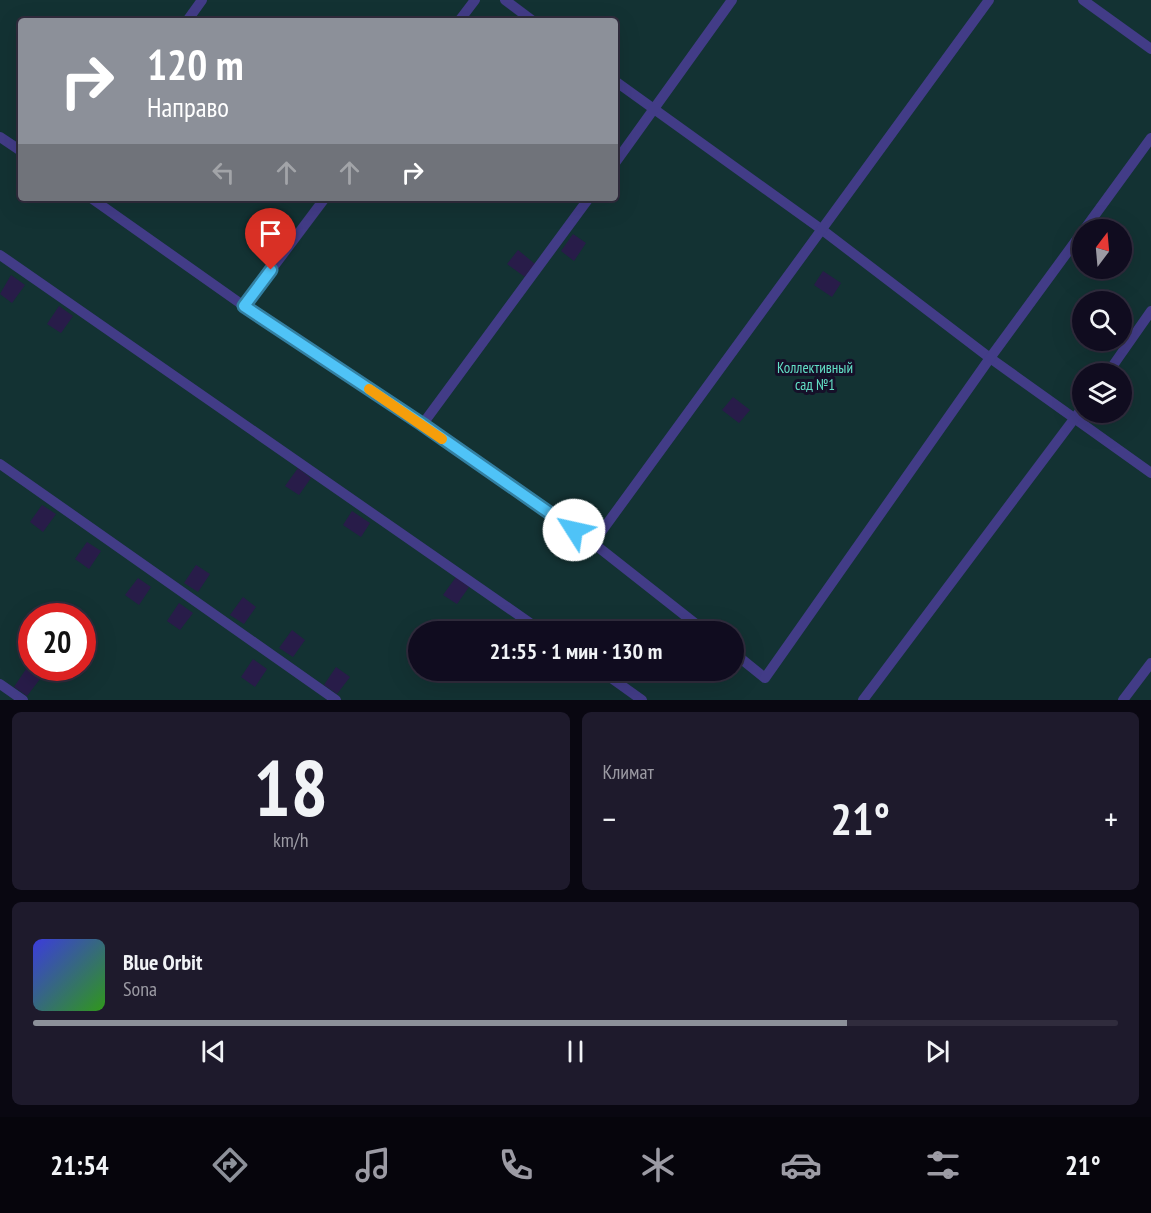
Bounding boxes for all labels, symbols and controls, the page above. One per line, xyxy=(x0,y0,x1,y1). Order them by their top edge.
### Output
text: 120 m xyxy=(147,37,244,92)
icon: right xyxy=(48,42,126,120)
text: Направо xyxy=(147,90,229,124)
icon: left xyxy=(207,156,240,189)
icon: ahead xyxy=(270,156,303,189)
icon: ahead xyxy=(333,156,366,189)
icon: right xyxy=(396,156,429,189)
pin xyxy=(245,208,296,270)
icon: arrive xyxy=(254,217,287,250)
north arrow xyxy=(1072,219,1132,279)
map controls xyxy=(1072,219,1132,423)
button: search xyxy=(1072,291,1132,351)
park label: Коллективный сад №1 xyxy=(777,358,853,394)
button: layers xyxy=(1072,363,1132,423)
position arrow xyxy=(542,498,606,562)
speed limit sign: 20 xyxy=(18,603,96,681)
text: 21:55 · 1 мин · 130 m xyxy=(490,637,662,665)
text: 18 xyxy=(253,737,328,838)
text: Климат xyxy=(603,759,654,785)
text: 21° xyxy=(831,789,890,847)
text: − xyxy=(603,797,616,840)
text: + xyxy=(1104,797,1118,840)
text: km/h xyxy=(273,827,308,853)
text: Blue Orbit xyxy=(123,948,202,976)
text: Sona xyxy=(123,976,157,1002)
icon: previous xyxy=(197,1035,230,1068)
icon: pause xyxy=(559,1035,592,1068)
icon: next xyxy=(921,1035,954,1068)
icon: directions xyxy=(209,1144,251,1186)
icon: music xyxy=(352,1144,394,1186)
icon: phone xyxy=(495,1144,537,1186)
icon: climate xyxy=(637,1144,679,1186)
icon: car xyxy=(780,1144,822,1186)
icon: filters xyxy=(922,1144,964,1186)
text: 21:54 xyxy=(50,1148,109,1182)
text: 21° xyxy=(1065,1148,1101,1182)

